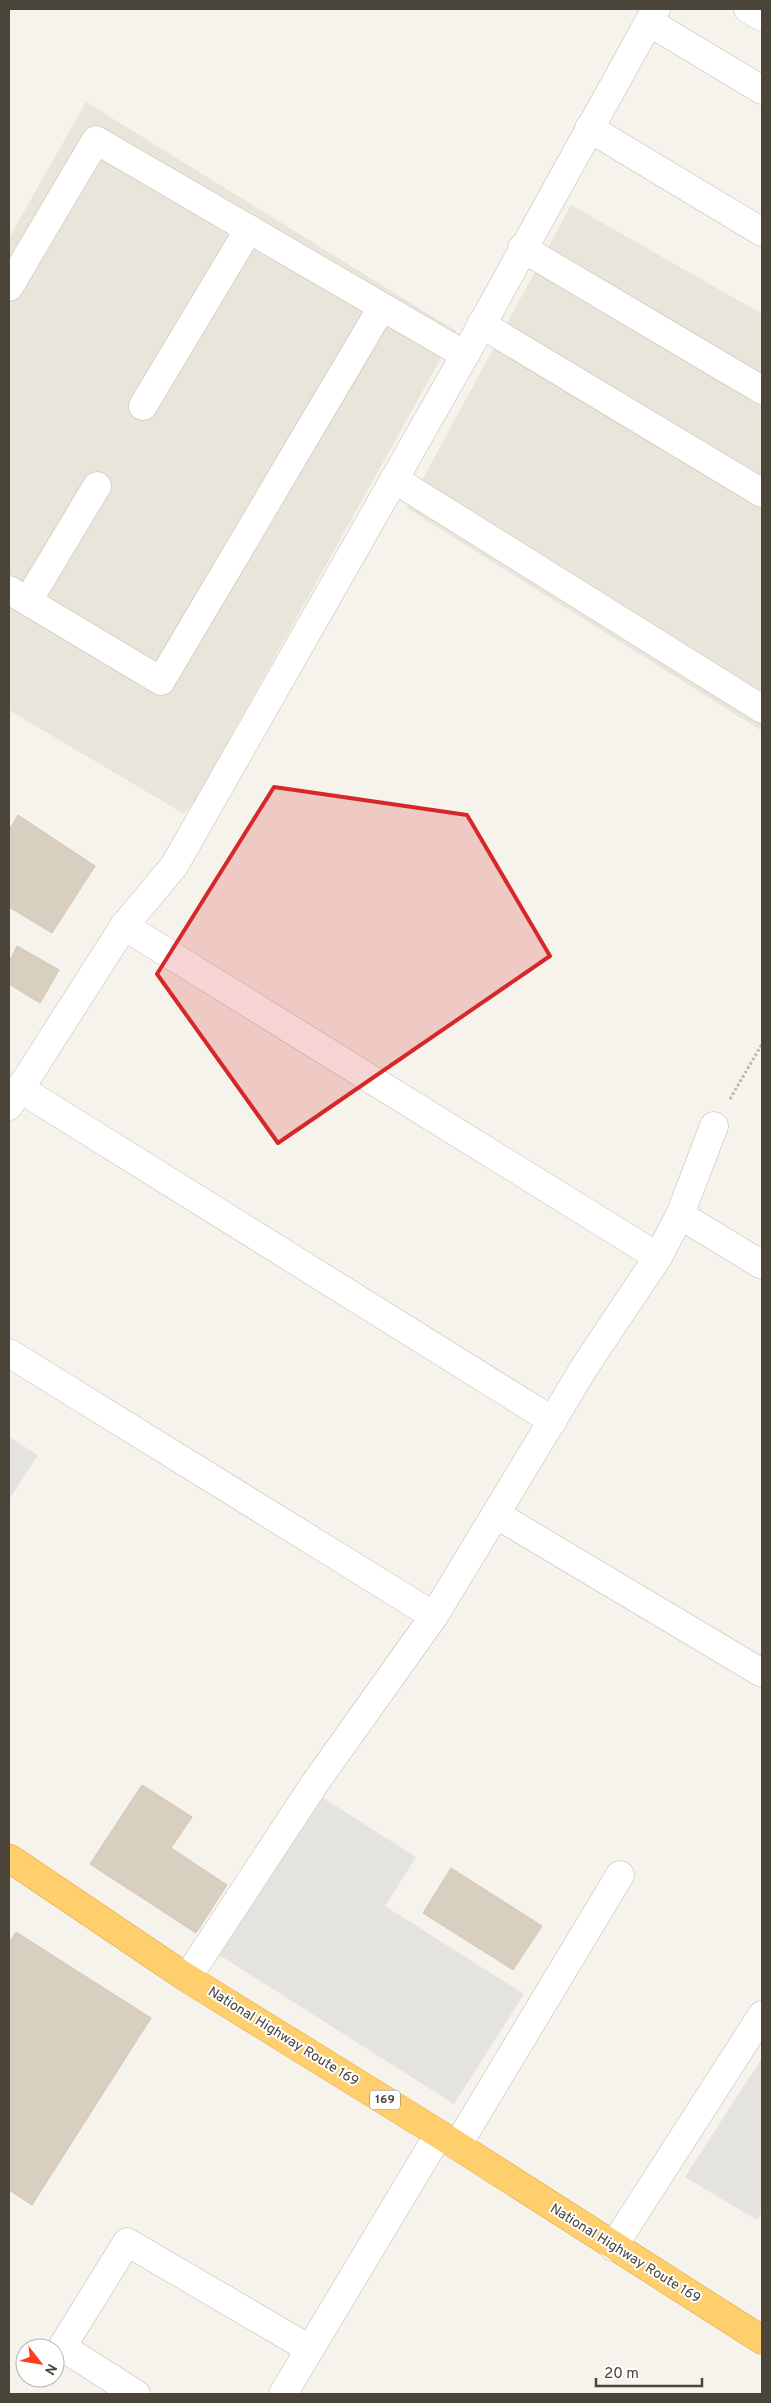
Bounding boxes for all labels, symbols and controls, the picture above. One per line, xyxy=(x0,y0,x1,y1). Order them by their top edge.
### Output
street label: National Highway Route 169 xyxy=(205,1984,361,2090)
road number: 169 xyxy=(370,2090,400,2110)
street label: National Highway Route 169 xyxy=(547,2201,703,2307)
north arrow xyxy=(15,2338,65,2388)
scale bar xyxy=(596,2356,702,2388)
text: N xyxy=(40,2360,60,2378)
text: 20 m xyxy=(604,2365,639,2384)

